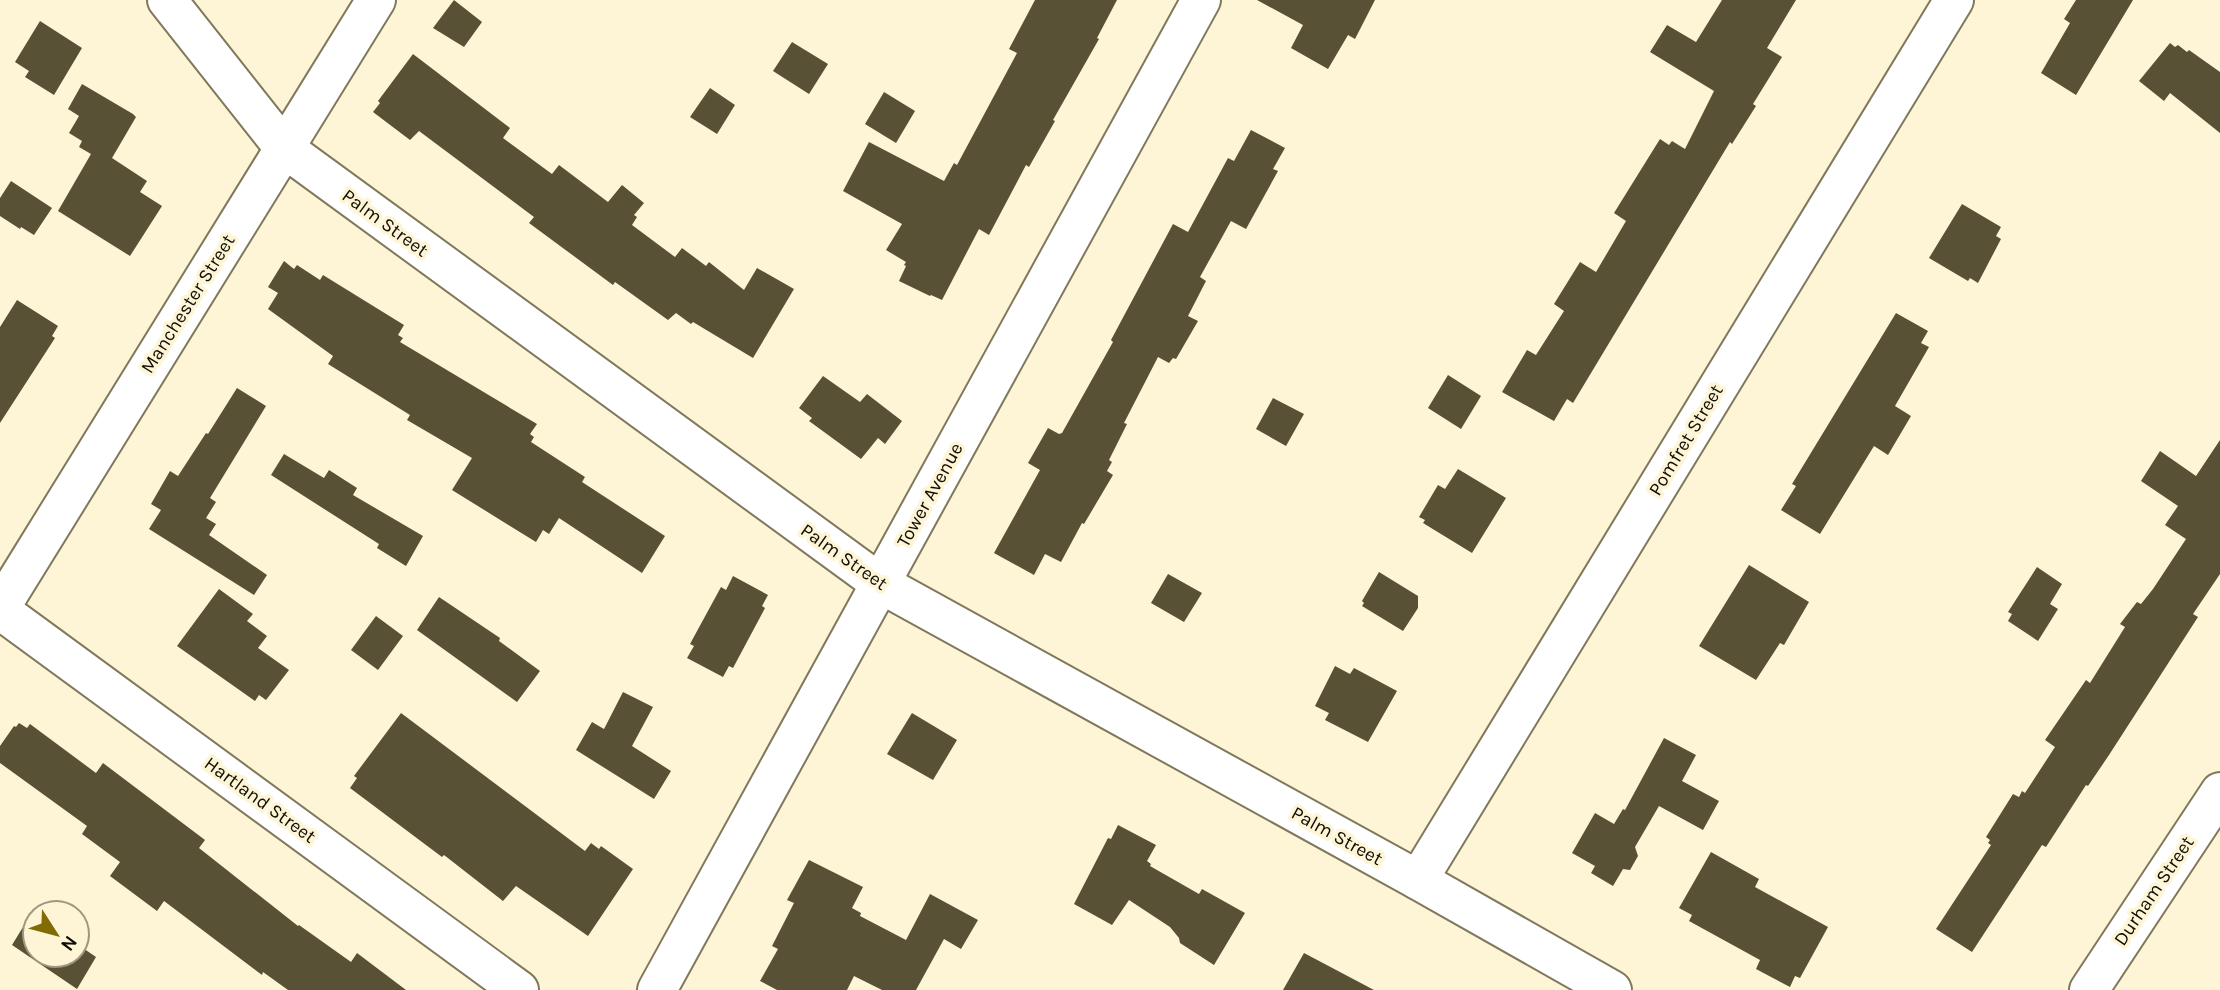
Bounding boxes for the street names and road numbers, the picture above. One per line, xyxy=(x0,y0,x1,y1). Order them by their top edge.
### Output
street label: Palm Street xyxy=(338,184,432,262)
street label: Manchester Street xyxy=(136,231,240,377)
street label: Pomfret Street xyxy=(1644,380,1728,500)
street label: Tower Avenue xyxy=(892,439,968,551)
street label: Palm Street xyxy=(796,519,892,595)
street label: Hartland Street xyxy=(200,752,320,848)
street label: Palm Street xyxy=(1288,802,1386,870)
street label: Durham Street xyxy=(2109,832,2199,950)

